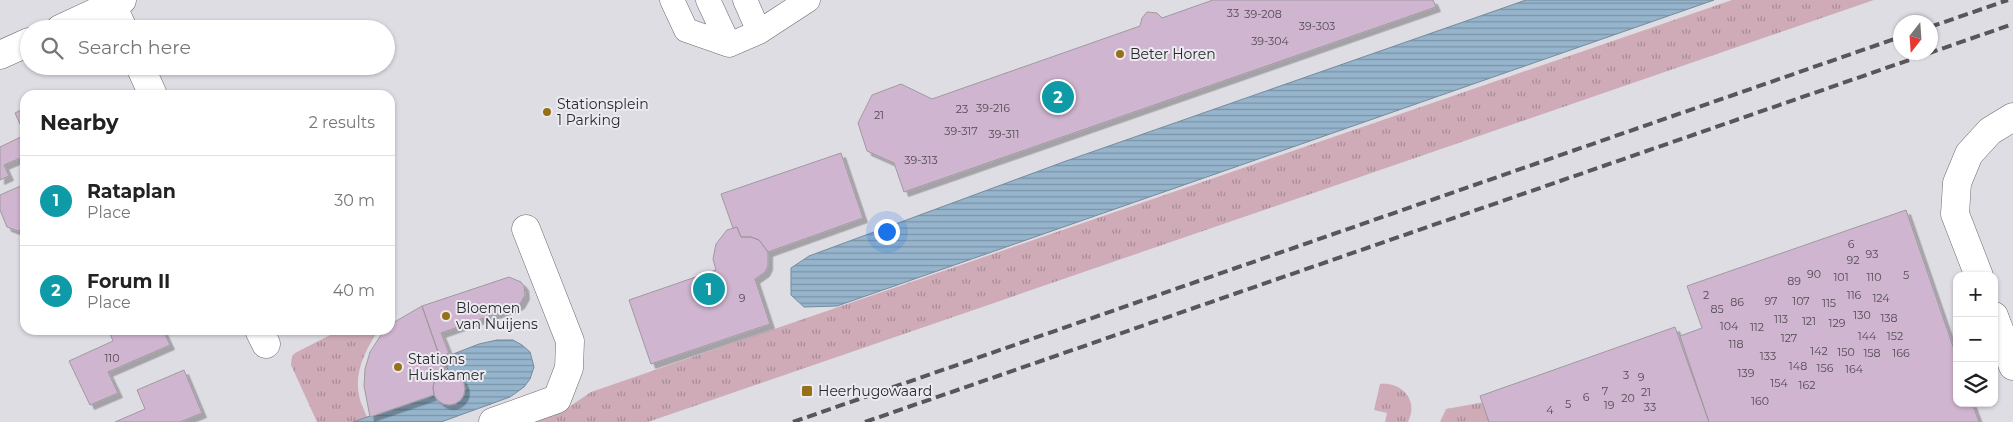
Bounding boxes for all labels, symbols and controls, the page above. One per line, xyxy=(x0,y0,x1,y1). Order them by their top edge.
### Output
house number: 33 xyxy=(1227,6,1239,20)
house number: 39-208 xyxy=(1244,7,1282,21)
north arrow xyxy=(1893,15,1938,60)
house number: 39-303 xyxy=(1299,19,1335,33)
search box xyxy=(20,20,395,75)
icon: search xyxy=(38,34,66,62)
house number: 39-304 xyxy=(1251,34,1290,48)
text: Search here xyxy=(78,36,191,59)
place label: Beter Horen xyxy=(1130,45,1216,63)
marker: Beter Horen xyxy=(1114,48,1126,60)
pin: 2 xyxy=(1042,78,1074,116)
place label: Stationsplein 1 Parking xyxy=(557,95,649,129)
house number: 39-216 xyxy=(976,101,1010,115)
house number: 23 xyxy=(956,102,968,116)
marker: Stationsplein 1 Parking xyxy=(541,106,553,118)
house number: 21 xyxy=(874,108,884,122)
text: Nearby xyxy=(40,110,119,135)
text: 2 results xyxy=(309,113,375,132)
house number: 39-317 xyxy=(944,124,978,138)
house number: 39-311 xyxy=(988,127,1020,141)
house number: 39-313 xyxy=(904,153,938,167)
text: Rataplan xyxy=(87,180,176,203)
text: 1 xyxy=(53,191,59,210)
text: 30 m xyxy=(334,191,375,210)
text: Place xyxy=(87,203,131,222)
your location xyxy=(874,219,900,245)
house number: 6 xyxy=(1848,237,1855,251)
house number: 93 xyxy=(1866,247,1878,261)
house number: 92 xyxy=(1847,253,1859,267)
house number: 90 xyxy=(1807,267,1821,281)
house number: 5 xyxy=(1903,268,1909,282)
text: Forum II xyxy=(87,270,170,293)
pin: 1 xyxy=(693,270,725,308)
house number: 101 xyxy=(1833,270,1849,284)
house number: 110 xyxy=(1866,270,1882,284)
map controls xyxy=(1953,272,1998,407)
button: + xyxy=(1953,272,1998,317)
house number: 89 xyxy=(1787,274,1801,288)
text: 2 xyxy=(51,281,61,300)
text: 40 m xyxy=(333,281,375,300)
house number: 2 xyxy=(1703,288,1709,302)
house number: 116 xyxy=(1847,288,1862,302)
house number: 9 xyxy=(739,291,746,305)
house number: 124 xyxy=(1872,291,1890,305)
text: Place xyxy=(87,293,131,312)
house number: 97 xyxy=(1764,294,1778,308)
house number: 107 xyxy=(1792,294,1810,308)
house number: 86 xyxy=(1730,295,1744,309)
house number: 115 xyxy=(1822,296,1836,310)
place label: Bloemen van Nuijens xyxy=(456,299,538,333)
house number: 85 xyxy=(1710,302,1724,316)
house number: 130 xyxy=(1853,308,1871,322)
marker: Bloemen van Nuijens xyxy=(440,310,452,322)
house number: 138 xyxy=(1880,311,1898,325)
house number: 113 xyxy=(1774,312,1788,326)
house number: 121 xyxy=(1802,314,1816,328)
house number: 129 xyxy=(1829,316,1846,330)
button: − xyxy=(1953,317,1998,362)
house number: 104 xyxy=(1720,319,1739,333)
house number: 112 xyxy=(1750,320,1764,334)
house number: 144 xyxy=(1858,329,1877,343)
house number: 152 xyxy=(1887,329,1903,343)
house number: 127 xyxy=(1781,331,1797,345)
house number: 118 xyxy=(1729,337,1743,351)
house number: 142 xyxy=(1810,344,1828,358)
house number: 150 xyxy=(1837,345,1855,359)
house number: 158 xyxy=(1863,346,1881,360)
house number: 166 xyxy=(1892,346,1910,360)
house number: 133 xyxy=(1760,349,1776,363)
place label: Stations Huiskamer xyxy=(408,350,485,384)
house number: 110 xyxy=(104,351,120,365)
house number: 148 xyxy=(1789,359,1807,373)
marker: Stations Huiskamer xyxy=(392,361,404,373)
house number: 156 xyxy=(1817,361,1834,375)
house number: 164 xyxy=(1845,362,1864,376)
button: layers xyxy=(1953,362,1998,407)
house number: 139 xyxy=(1738,366,1755,380)
house number: 3 xyxy=(1623,368,1629,382)
house number: 9 xyxy=(1638,370,1645,384)
house number: 154 xyxy=(1770,376,1788,390)
house number: 162 xyxy=(1799,378,1815,392)
place label: Heerhugowaard xyxy=(818,382,932,400)
marker: Heerhugowaard xyxy=(800,384,814,398)
house number: 7 xyxy=(1602,384,1608,398)
house number: 21 xyxy=(1641,385,1651,399)
house number: 6 xyxy=(1583,390,1590,404)
house number: 20 xyxy=(1621,391,1635,405)
house number: 160 xyxy=(1751,394,1769,408)
house number: 5 xyxy=(1565,397,1571,411)
house number: 19 xyxy=(1604,398,1615,412)
house number: 33 xyxy=(1644,400,1656,414)
house number: 4 xyxy=(1546,403,1554,417)

